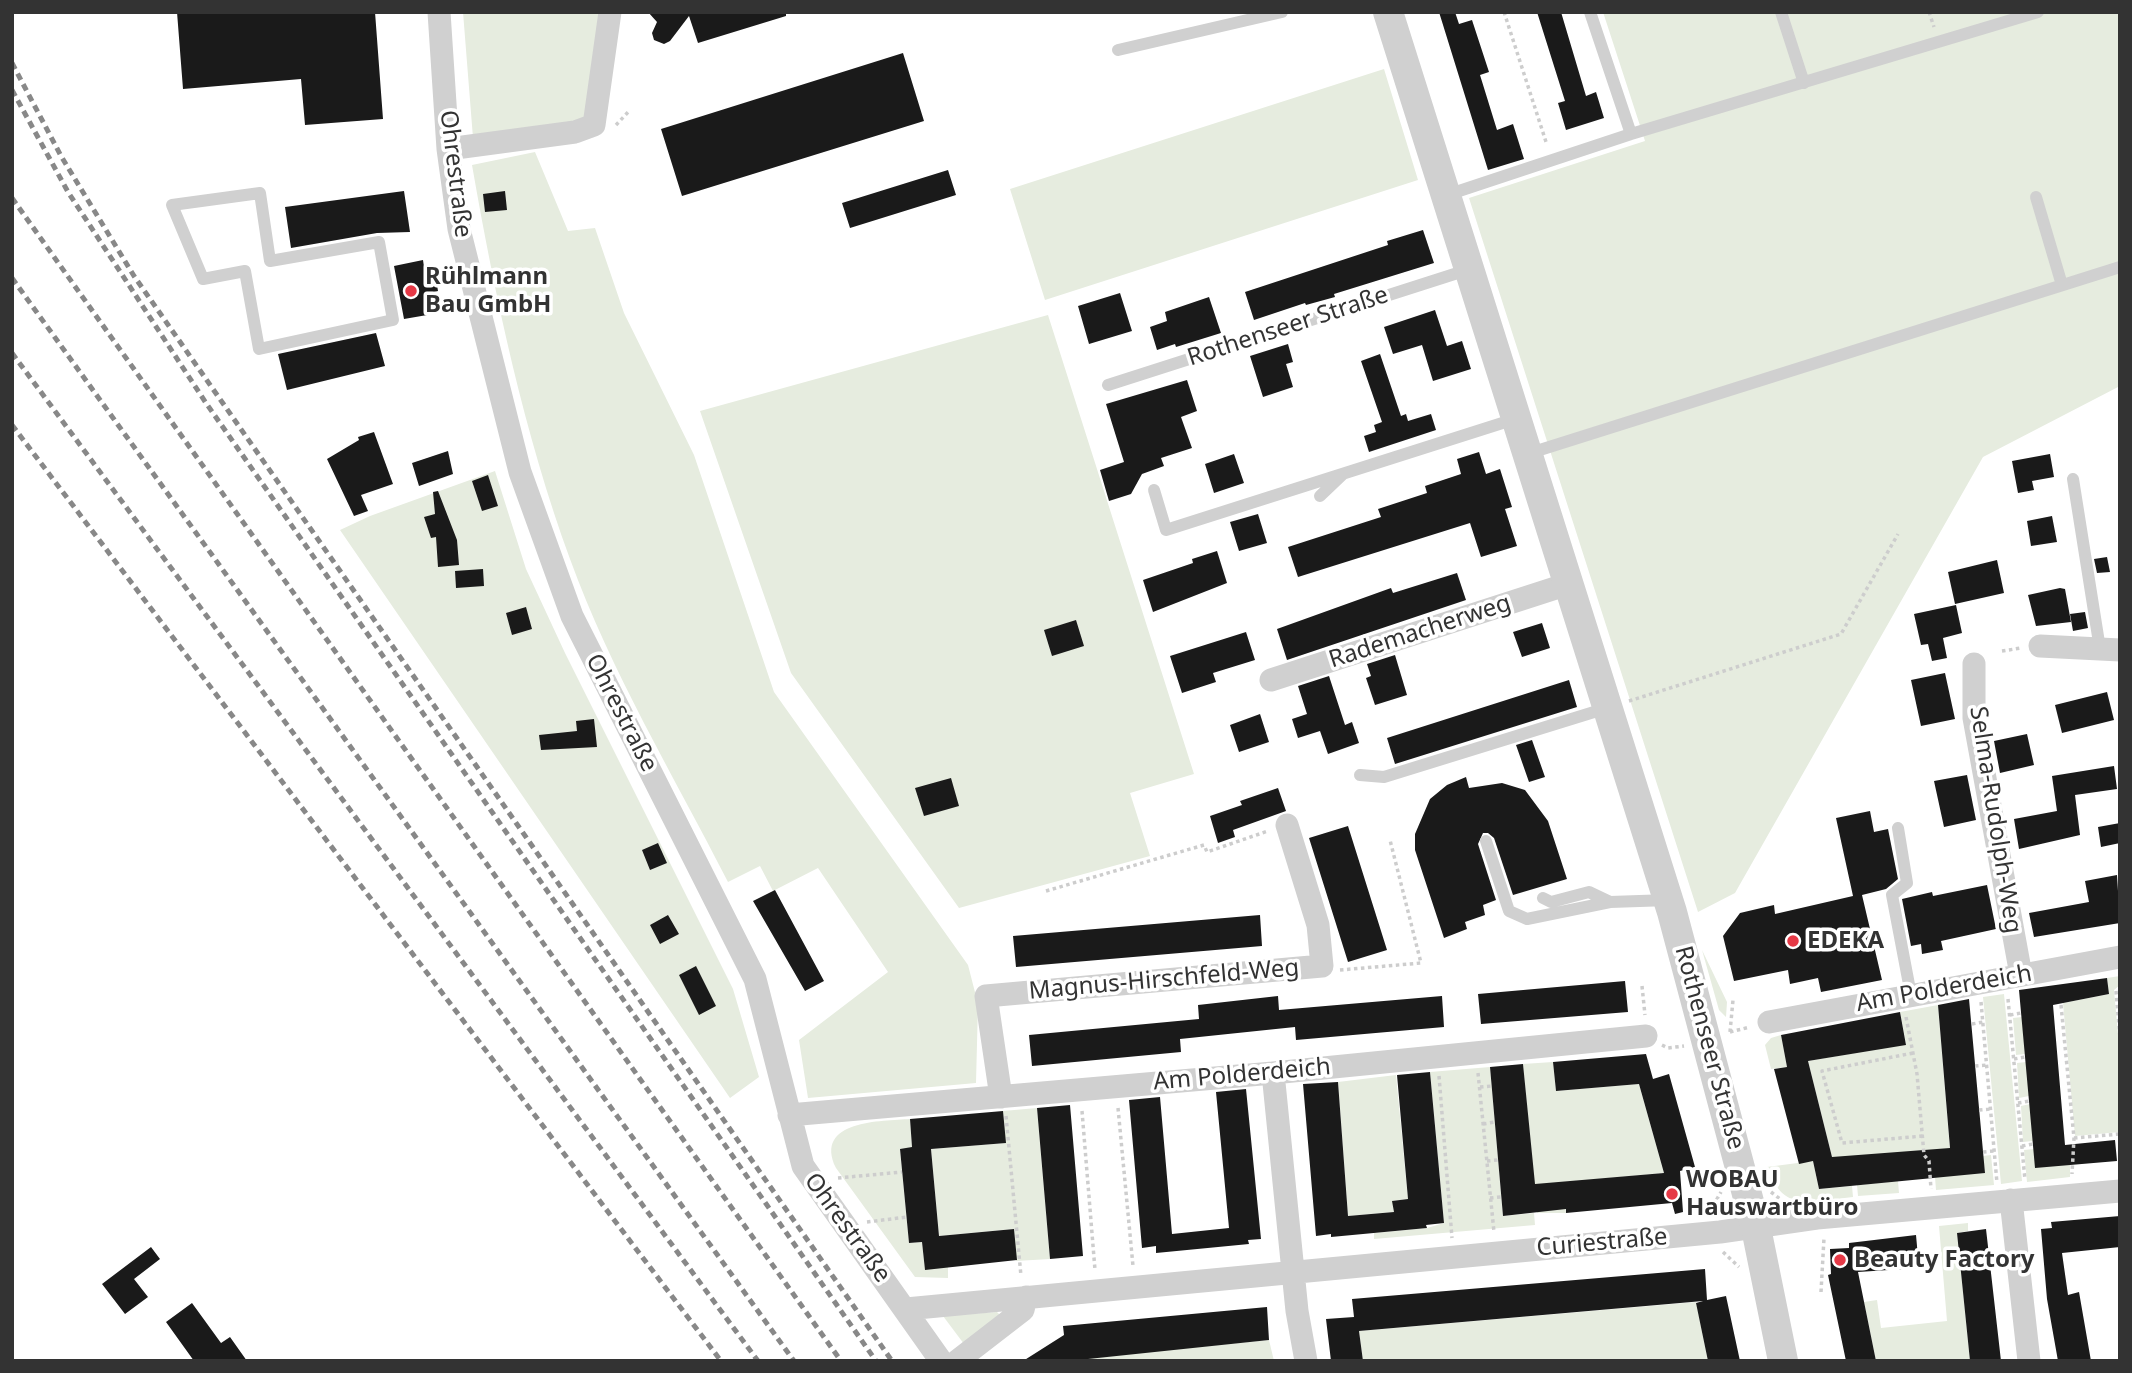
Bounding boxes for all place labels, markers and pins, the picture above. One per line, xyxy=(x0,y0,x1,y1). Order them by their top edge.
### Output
place label: Rühlmann Bau GmbH xyxy=(425,263,551,319)
marker: Rühlmann Bau GmbH xyxy=(403,283,419,299)
place label: EDEKA xyxy=(1807,927,1884,955)
marker: EDEKA xyxy=(1785,933,1801,949)
place label: WOBAU Hauswartbüro xyxy=(1686,1166,1858,1222)
marker: WOBAU Hauswartbüro xyxy=(1664,1186,1680,1202)
place label: Beauty Factory xyxy=(1854,1246,2034,1274)
marker: Beauty Factory xyxy=(1832,1252,1848,1268)

